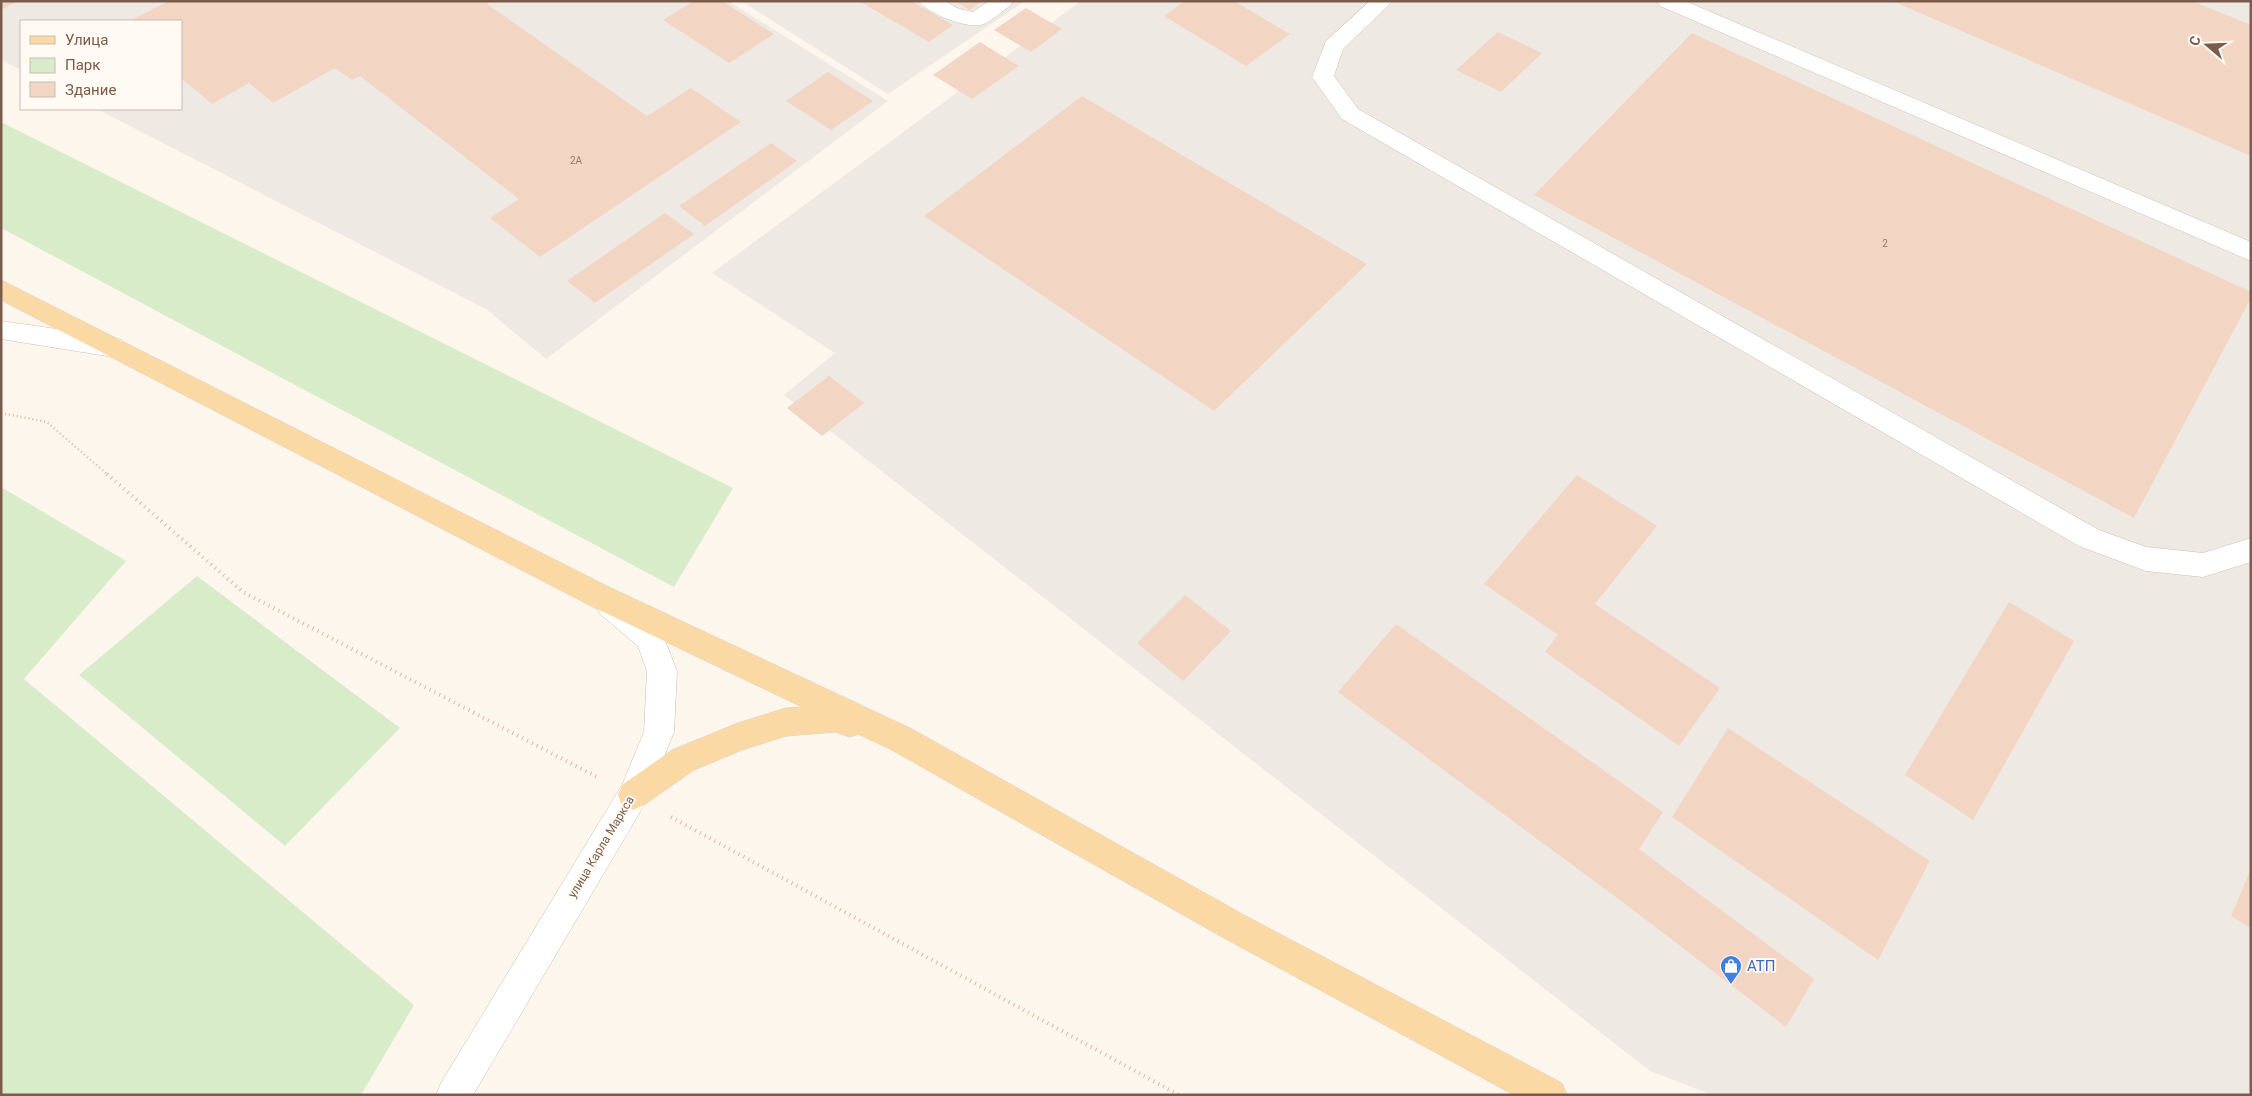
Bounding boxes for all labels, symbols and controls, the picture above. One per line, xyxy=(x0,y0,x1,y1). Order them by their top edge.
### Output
legend xyxy=(20,20,182,110)
north arrow xyxy=(2182,20,2232,70)
text: Улица xyxy=(65,31,108,49)
text: С xyxy=(2186,34,2204,48)
text: Парк xyxy=(65,56,100,74)
text: Здание xyxy=(65,81,116,99)
house number: 2А xyxy=(570,155,583,166)
house number: 2 xyxy=(1882,238,1888,249)
street label: улица Карла Маркса xyxy=(565,794,637,900)
shop icon: АТП xyxy=(1719,954,1743,985)
place label: АТП xyxy=(1747,957,1776,975)

